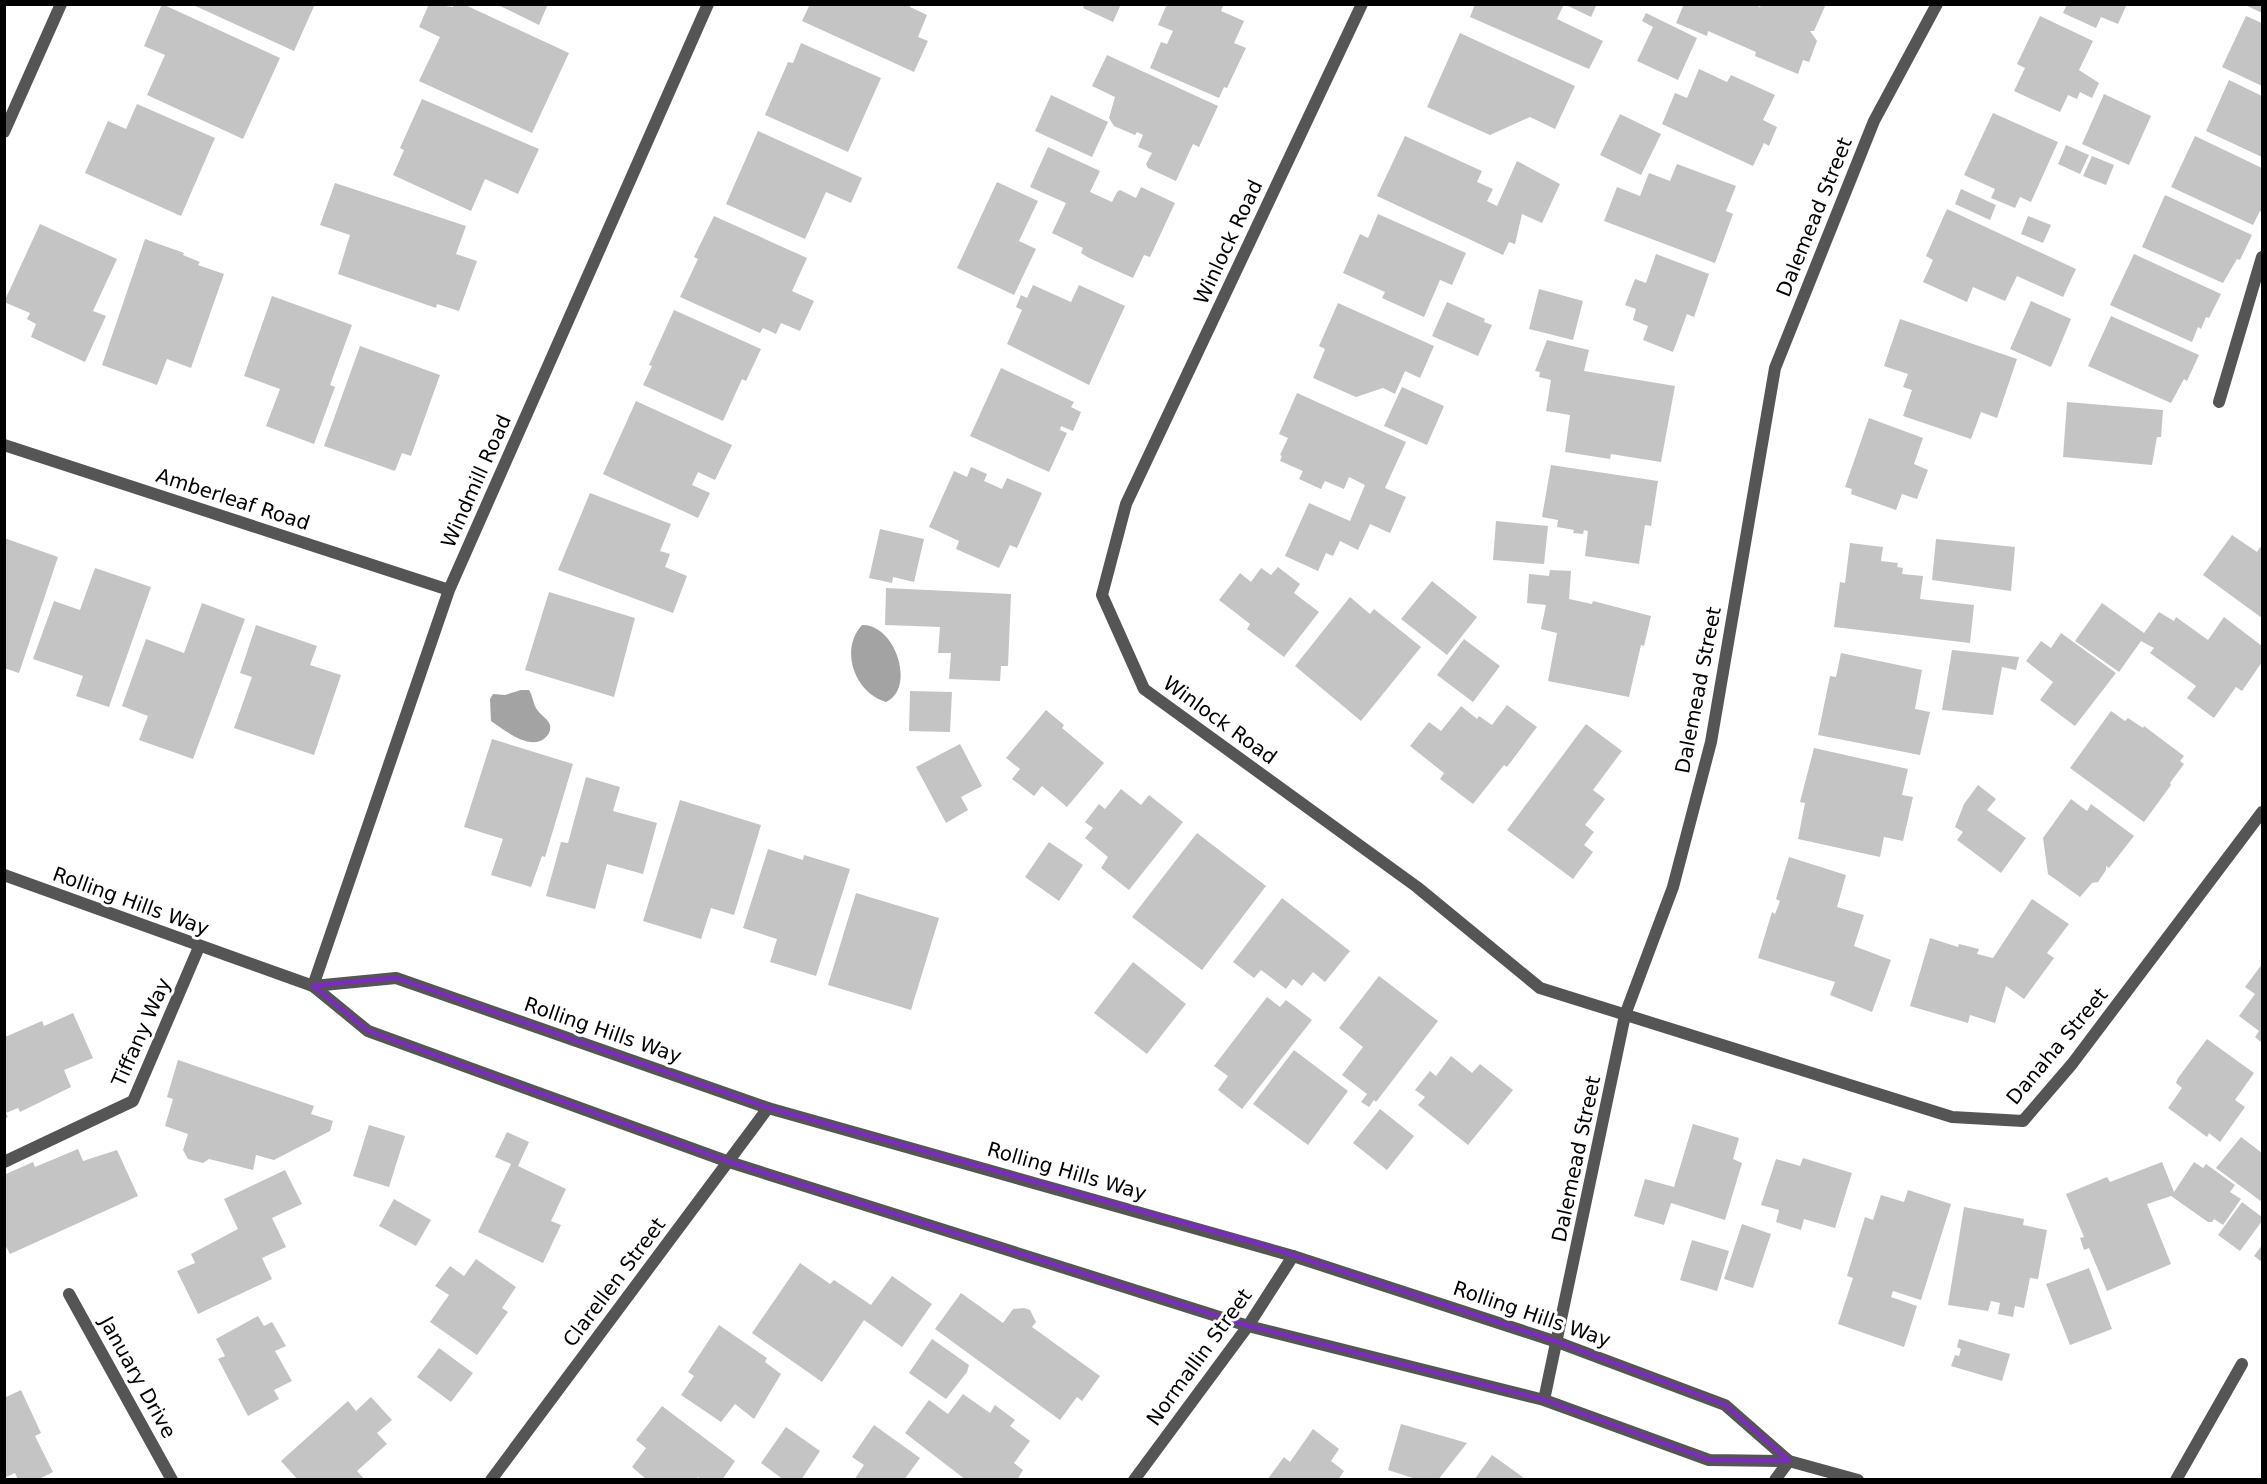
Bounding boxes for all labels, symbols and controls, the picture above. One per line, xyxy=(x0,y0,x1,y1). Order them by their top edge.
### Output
street label: Dalemead Street xyxy=(1771,134,1857,300)
street label: Winlock Road xyxy=(1189,176,1267,308)
street label: Windmill Road xyxy=(436,411,516,551)
street label: Amberleaf Road xyxy=(153,463,313,535)
street label: Dalemead Street xyxy=(1670,604,1726,775)
street label: Winlock Road xyxy=(1159,671,1281,769)
street label: Rolling Hills Way xyxy=(50,862,213,940)
street label: Tiffany Way xyxy=(106,974,176,1091)
street label: Danaha Street xyxy=(2001,983,2113,1109)
street label: Rolling Hills Way xyxy=(521,992,685,1068)
street label: Dalemead Street xyxy=(1547,1074,1605,1244)
street label: Rolling Hills Way xyxy=(985,1137,1150,1205)
street label: Clarellen Street xyxy=(558,1213,670,1351)
street label: Rolling Hills Way xyxy=(1450,1276,1614,1352)
street label: Normallin Street xyxy=(1141,1284,1257,1430)
street label: January Drive xyxy=(94,1310,181,1442)

